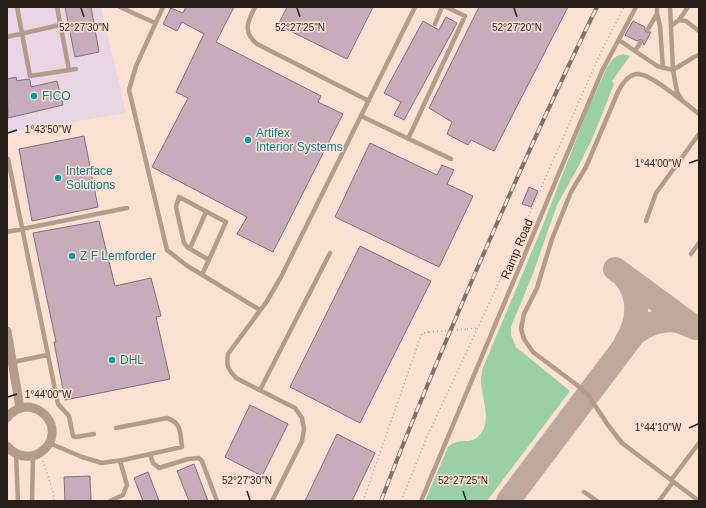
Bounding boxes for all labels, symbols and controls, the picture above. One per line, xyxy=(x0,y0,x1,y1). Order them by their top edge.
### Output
text: 52°27'30"N xyxy=(59,22,109,33)
text: 52°27'25"N xyxy=(275,22,325,33)
text: 52°27'20"N xyxy=(492,22,542,33)
place label: FICO xyxy=(42,89,71,103)
marker: FICO xyxy=(29,91,39,101)
text: 1°43'50"W xyxy=(25,124,72,135)
place label: Artifex Interior Systems xyxy=(256,126,343,154)
marker: Artifex Interior Systems xyxy=(243,135,253,145)
text: 1°44'00"W xyxy=(635,158,682,169)
place label: Interface Solutions xyxy=(66,164,115,192)
marker: Interface Solutions xyxy=(53,173,63,183)
street label: Ramp Road xyxy=(498,217,536,281)
place label: Z F Lemforder xyxy=(80,249,156,263)
marker: Z F Lemforder xyxy=(67,251,77,261)
place label: DHL xyxy=(120,353,144,367)
marker: DHL xyxy=(107,355,117,365)
text: 1°44'00"W xyxy=(25,389,72,400)
text: 1°44'10"W xyxy=(635,422,682,433)
text: 52°27'30"N xyxy=(222,475,272,486)
text: 52°27'25"N xyxy=(438,475,488,486)

